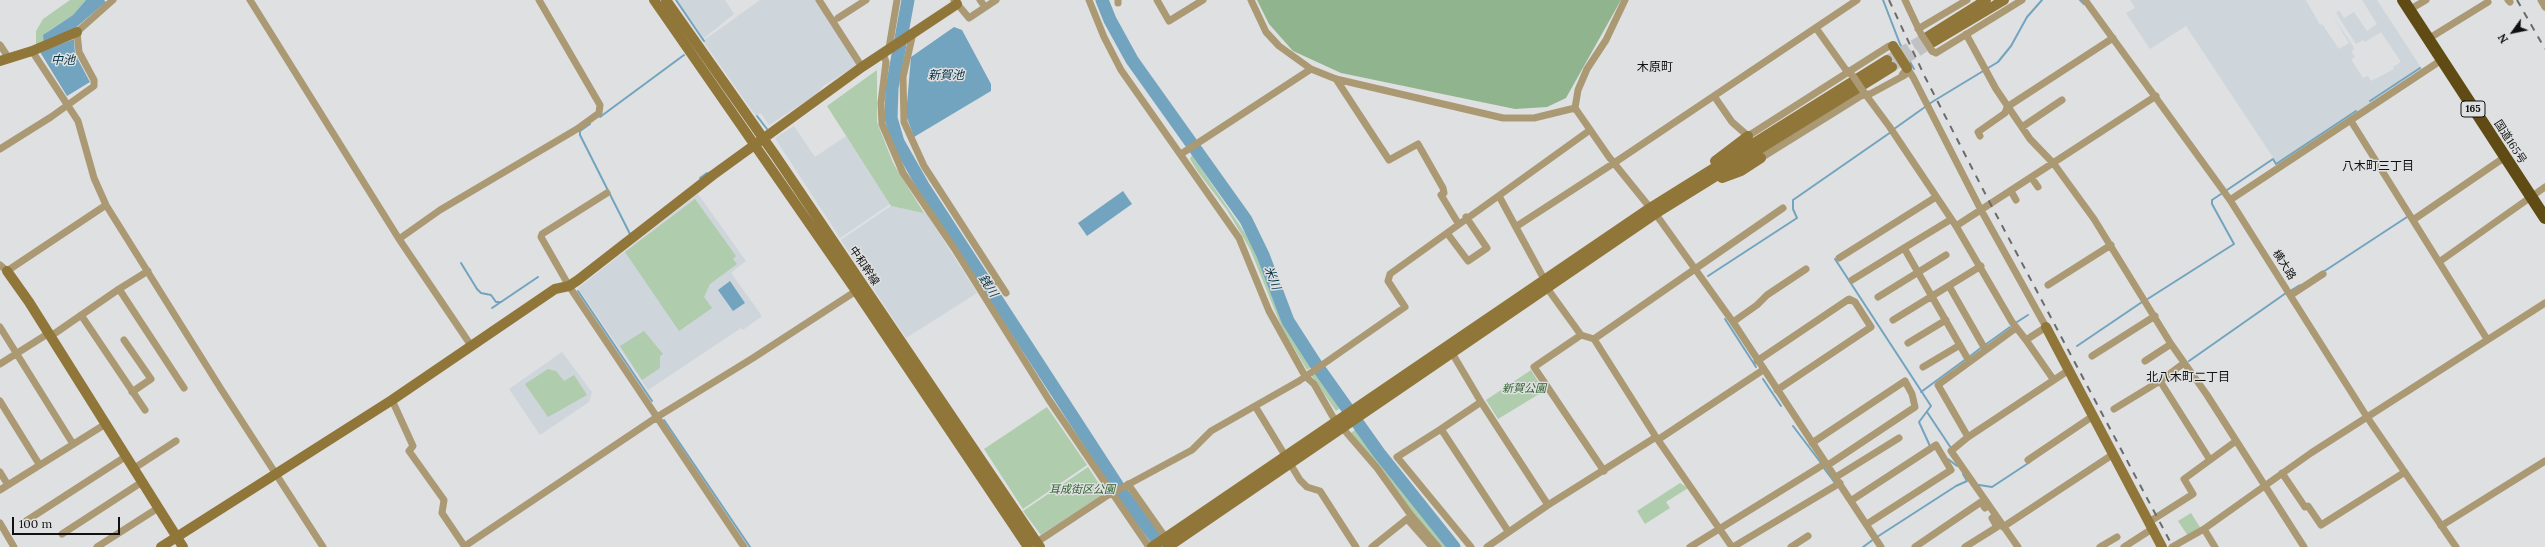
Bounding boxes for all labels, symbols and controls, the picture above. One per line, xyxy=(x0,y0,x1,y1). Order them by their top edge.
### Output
north arrow xyxy=(2493,12,2533,52)
text: N xyxy=(2495,31,2511,46)
water label: 中池 xyxy=(51,54,75,68)
district label: 木原町 xyxy=(1637,61,1673,75)
water label: 新賀池 xyxy=(928,69,964,83)
road number: 165 xyxy=(2461,101,2485,117)
street label: 国道165号 xyxy=(2491,118,2529,166)
district label: 八木町三丁目 xyxy=(2342,160,2414,174)
street label: 中和幹線 xyxy=(846,244,882,288)
street label: 横大路 xyxy=(2270,248,2298,282)
water label: 米川 xyxy=(1261,264,1283,292)
water label: 銭川 xyxy=(975,272,1001,300)
district label: 北八木町二丁目 xyxy=(2146,371,2230,385)
park label: 新賀公園 xyxy=(1502,382,1546,396)
park label: 耳成街区公園 xyxy=(1049,483,1115,497)
scale bar xyxy=(14,509,122,535)
text: 100 m xyxy=(19,516,52,531)

